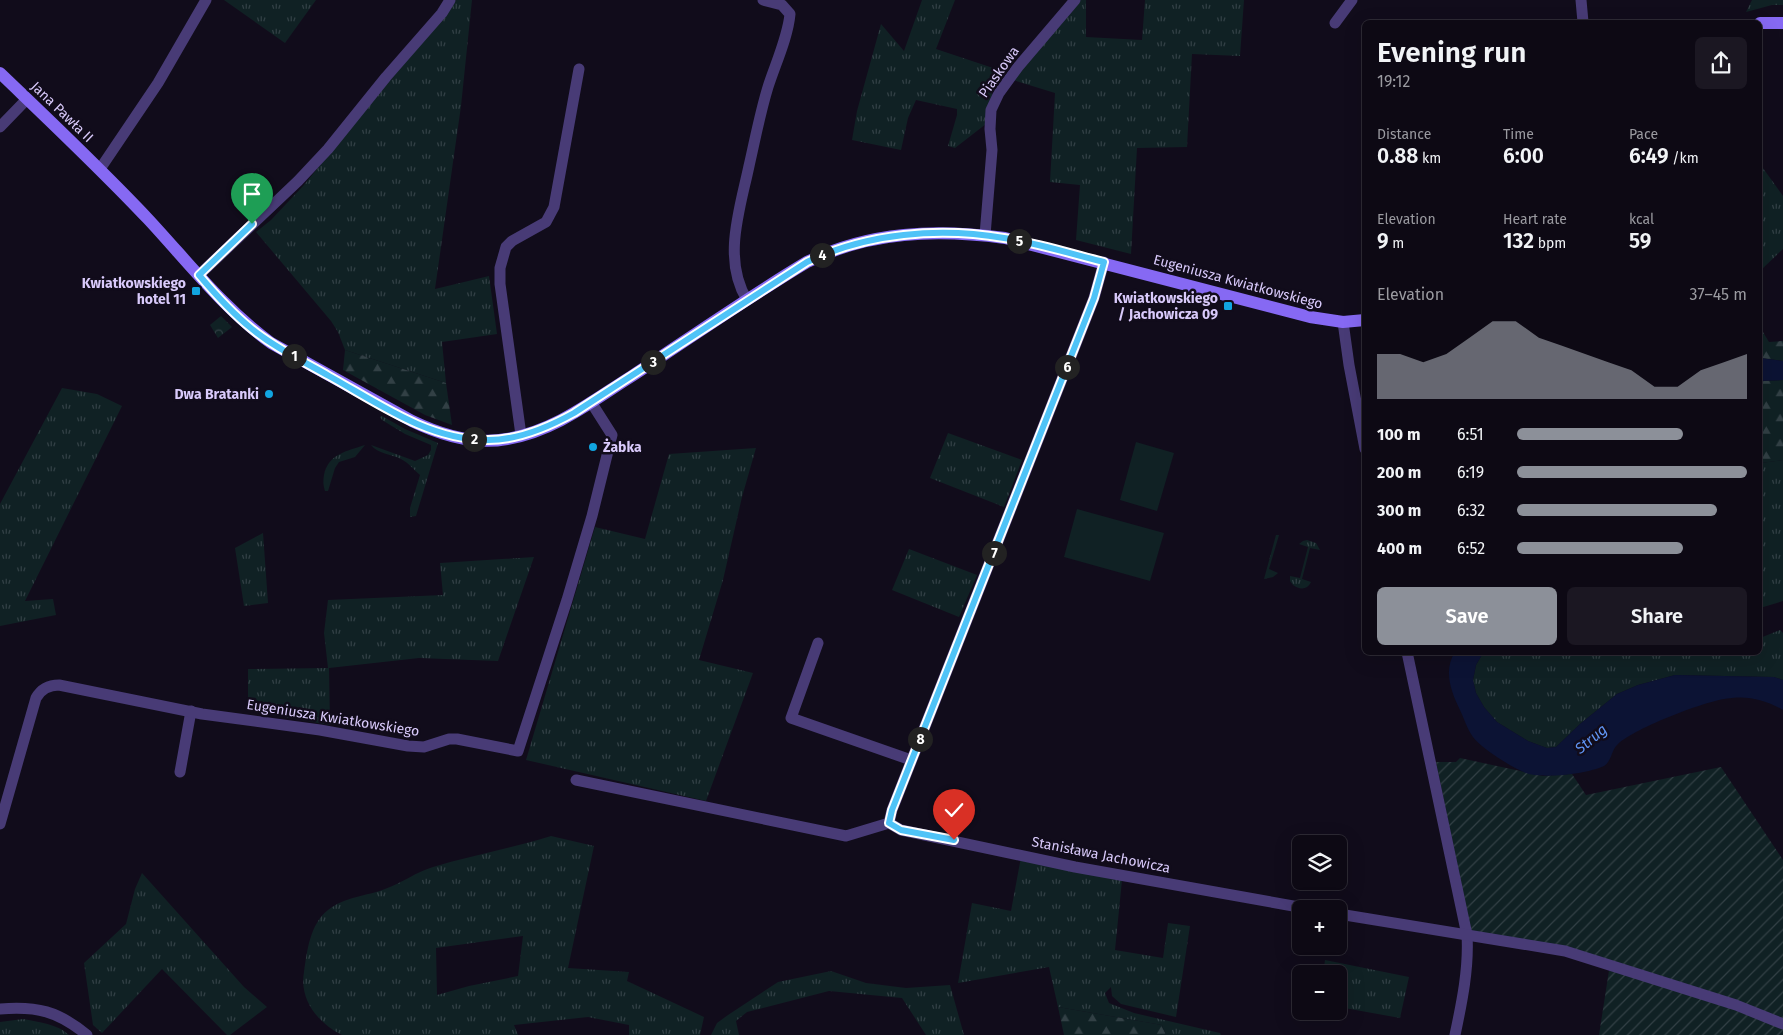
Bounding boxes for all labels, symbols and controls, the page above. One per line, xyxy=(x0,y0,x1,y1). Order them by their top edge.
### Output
text: Evening run xyxy=(1377,36,1526,69)
button: share xyxy=(1695,37,1747,89)
street label: Piaskowa xyxy=(975,43,1023,101)
text: 19:12 xyxy=(1377,72,1410,91)
street label: Jana Pawła II xyxy=(27,78,97,146)
text: Distance xyxy=(1377,126,1431,143)
text: Time xyxy=(1503,126,1534,143)
text: Pace xyxy=(1629,126,1658,143)
text: 0.88 xyxy=(1377,143,1418,169)
text: 6:00 xyxy=(1503,143,1544,169)
text: 6:49 xyxy=(1629,143,1668,169)
text: km xyxy=(1418,150,1441,167)
text: /km xyxy=(1668,150,1699,167)
pin xyxy=(231,173,273,224)
icon: arrive xyxy=(238,180,266,208)
text: Elevation xyxy=(1377,211,1436,228)
text: Heart rate xyxy=(1503,211,1567,228)
text: kcal xyxy=(1629,211,1654,228)
pin: 5 xyxy=(1006,228,1032,254)
text: 9 xyxy=(1377,228,1389,254)
text: 132 xyxy=(1503,228,1534,254)
text: 59 xyxy=(1629,228,1651,254)
text: 5 xyxy=(1016,233,1023,250)
text: m xyxy=(1389,235,1404,252)
text: bpm xyxy=(1534,235,1566,252)
pin: 4 xyxy=(810,242,834,268)
text: 4 xyxy=(819,247,826,264)
street label: Eugeniusza Kwiatkowskiego xyxy=(1151,251,1325,313)
place label: Kwiatkowskiego hotel 11 xyxy=(82,275,186,308)
marker: Kwiatkowskiego hotel 11 xyxy=(190,285,202,297)
text: Elevation xyxy=(1377,285,1444,304)
text: 37–45 m xyxy=(1690,285,1747,304)
place label: Kwiatkowskiego / Jachowicza 09 xyxy=(1114,290,1218,323)
marker: Kwiatkowskiego / Jachowicza 09 xyxy=(1222,300,1234,312)
pin: 1 xyxy=(282,344,306,368)
text: 1 xyxy=(291,348,298,365)
pin: 3 xyxy=(640,350,666,374)
text: 3 xyxy=(650,354,657,371)
pin: 6 xyxy=(1054,354,1080,380)
text: 6 xyxy=(1064,359,1071,376)
place label: Dwa Bratanki xyxy=(175,386,259,403)
marker: Dwa Bratanki xyxy=(263,388,275,400)
text: 100 m xyxy=(1377,425,1420,444)
text: 6:51 xyxy=(1457,425,1484,444)
pin: 2 xyxy=(462,426,486,452)
text: 2 xyxy=(471,431,478,448)
place label: Żabka xyxy=(603,438,642,456)
marker: Żabka xyxy=(587,441,599,453)
text: 200 m xyxy=(1377,463,1421,482)
text: 6:19 xyxy=(1457,463,1484,482)
text: 300 m xyxy=(1377,501,1421,520)
text: 6:32 xyxy=(1457,501,1485,520)
text: 400 m xyxy=(1377,539,1422,558)
text: 6:52 xyxy=(1457,539,1485,558)
pin: 7 xyxy=(982,540,1006,566)
text: 7 xyxy=(991,545,998,562)
button: Save xyxy=(1377,587,1557,645)
button: Share xyxy=(1567,587,1747,645)
street label: Eugeniusza Kwiatkowskiego xyxy=(245,696,421,740)
water label: Strug xyxy=(1570,720,1611,758)
pin: 8 xyxy=(908,726,932,752)
text: 8 xyxy=(916,731,925,748)
pin xyxy=(933,789,975,840)
icon: check xyxy=(940,796,968,824)
street label: Stanisława Jachowicza xyxy=(1030,833,1172,877)
map controls xyxy=(1292,835,1347,1020)
button: layers xyxy=(1292,835,1347,890)
button: + xyxy=(1292,900,1347,955)
button: − xyxy=(1292,965,1347,1020)

